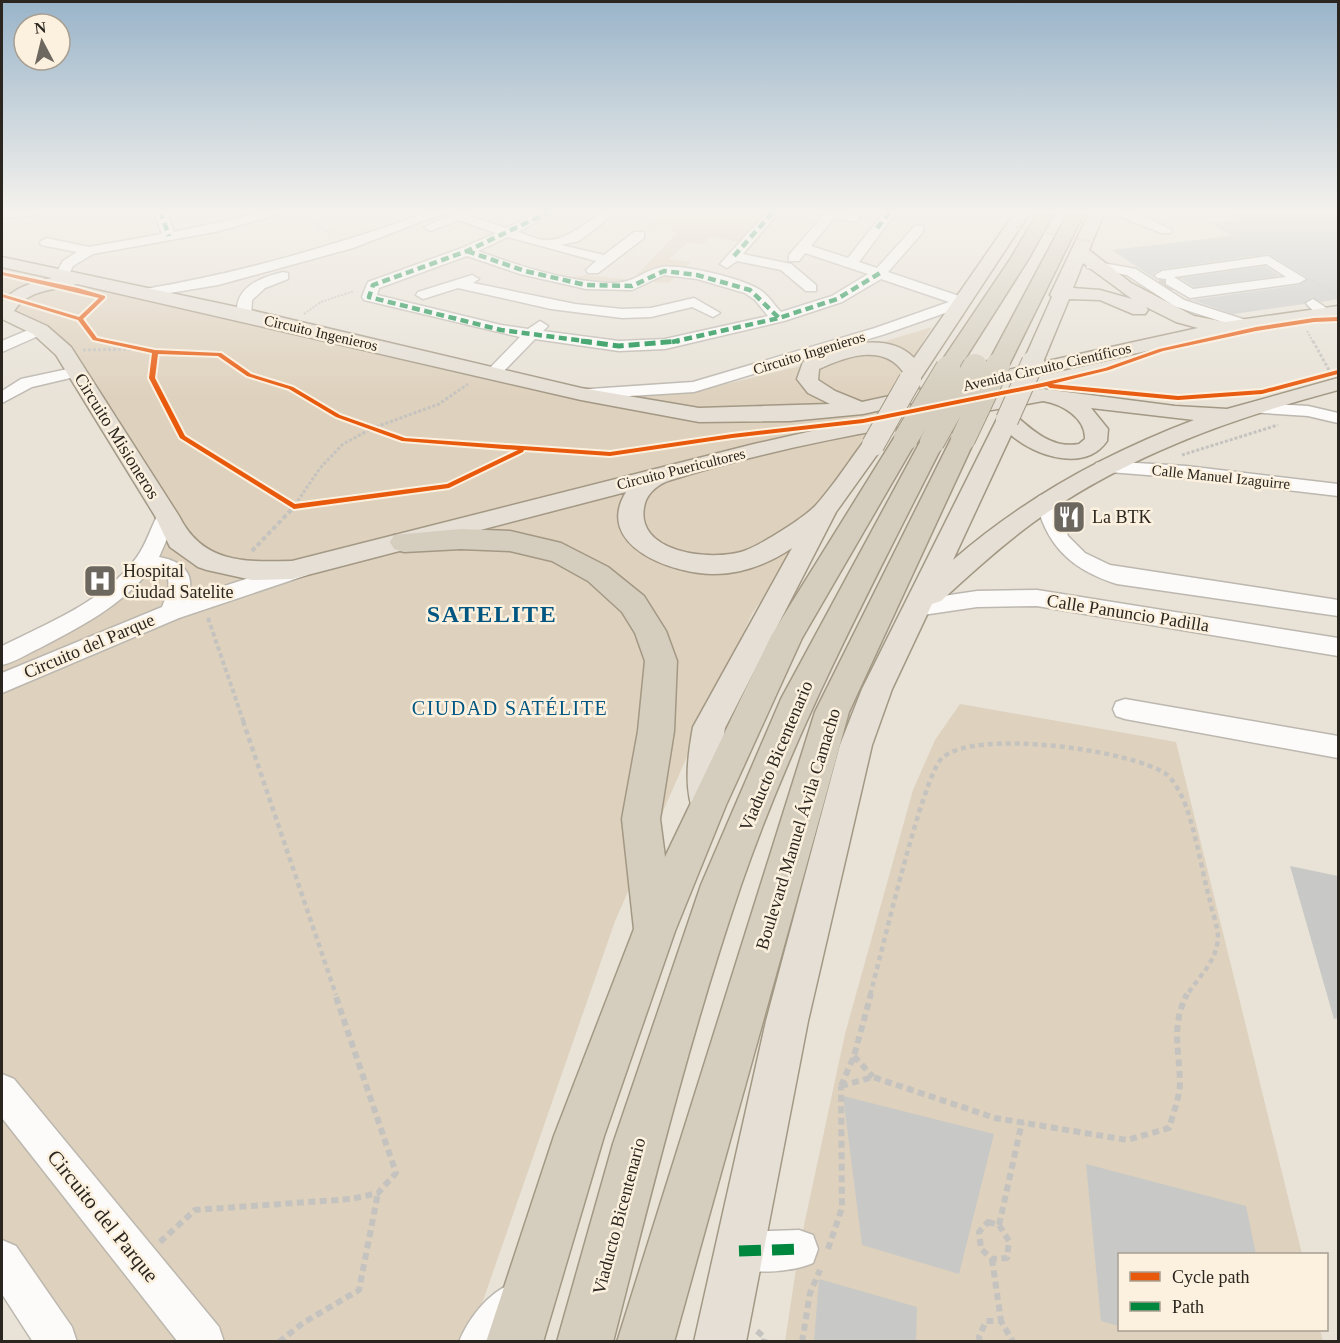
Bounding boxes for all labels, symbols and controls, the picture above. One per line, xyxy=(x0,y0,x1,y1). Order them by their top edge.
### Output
north arrow xyxy=(12,12,72,72)
text: N xyxy=(33,18,47,37)
street label: Circuito Ingenieros xyxy=(263,312,380,354)
street label: Circuito Ingenieros xyxy=(751,328,867,378)
street label: Avenida Circuito Científicos xyxy=(961,340,1133,394)
street label: Circuito Misioneros xyxy=(70,369,164,503)
street label: Circuito Puericultores xyxy=(615,445,747,493)
street label: Calle Manuel Izaguirre xyxy=(1151,462,1291,492)
restaurant icon: La BTK xyxy=(1051,499,1087,535)
place label: La BTK xyxy=(1092,507,1151,527)
place label: Hospital Ciudad Satelite xyxy=(123,561,233,602)
hospital icon: Hospital Ciudad Satelite xyxy=(82,563,118,599)
street label: Calle Panuncio Padilla xyxy=(1045,590,1211,636)
district label: SATELITE xyxy=(427,601,557,627)
street label: Circuito del Parque xyxy=(21,609,157,683)
street label: Viaducto Bicentenario xyxy=(735,678,817,834)
district label: CIUDAD SATÉLITE xyxy=(412,697,608,719)
street label: Boulevard Manuel Ávila Camacho xyxy=(751,706,844,952)
street label: Viaducto Bicentenario xyxy=(588,1135,650,1297)
street label: Circuito del Parque xyxy=(42,1145,164,1287)
legend xyxy=(1118,1253,1328,1331)
text: Cycle path xyxy=(1172,1267,1249,1287)
text: Path xyxy=(1172,1297,1204,1317)

